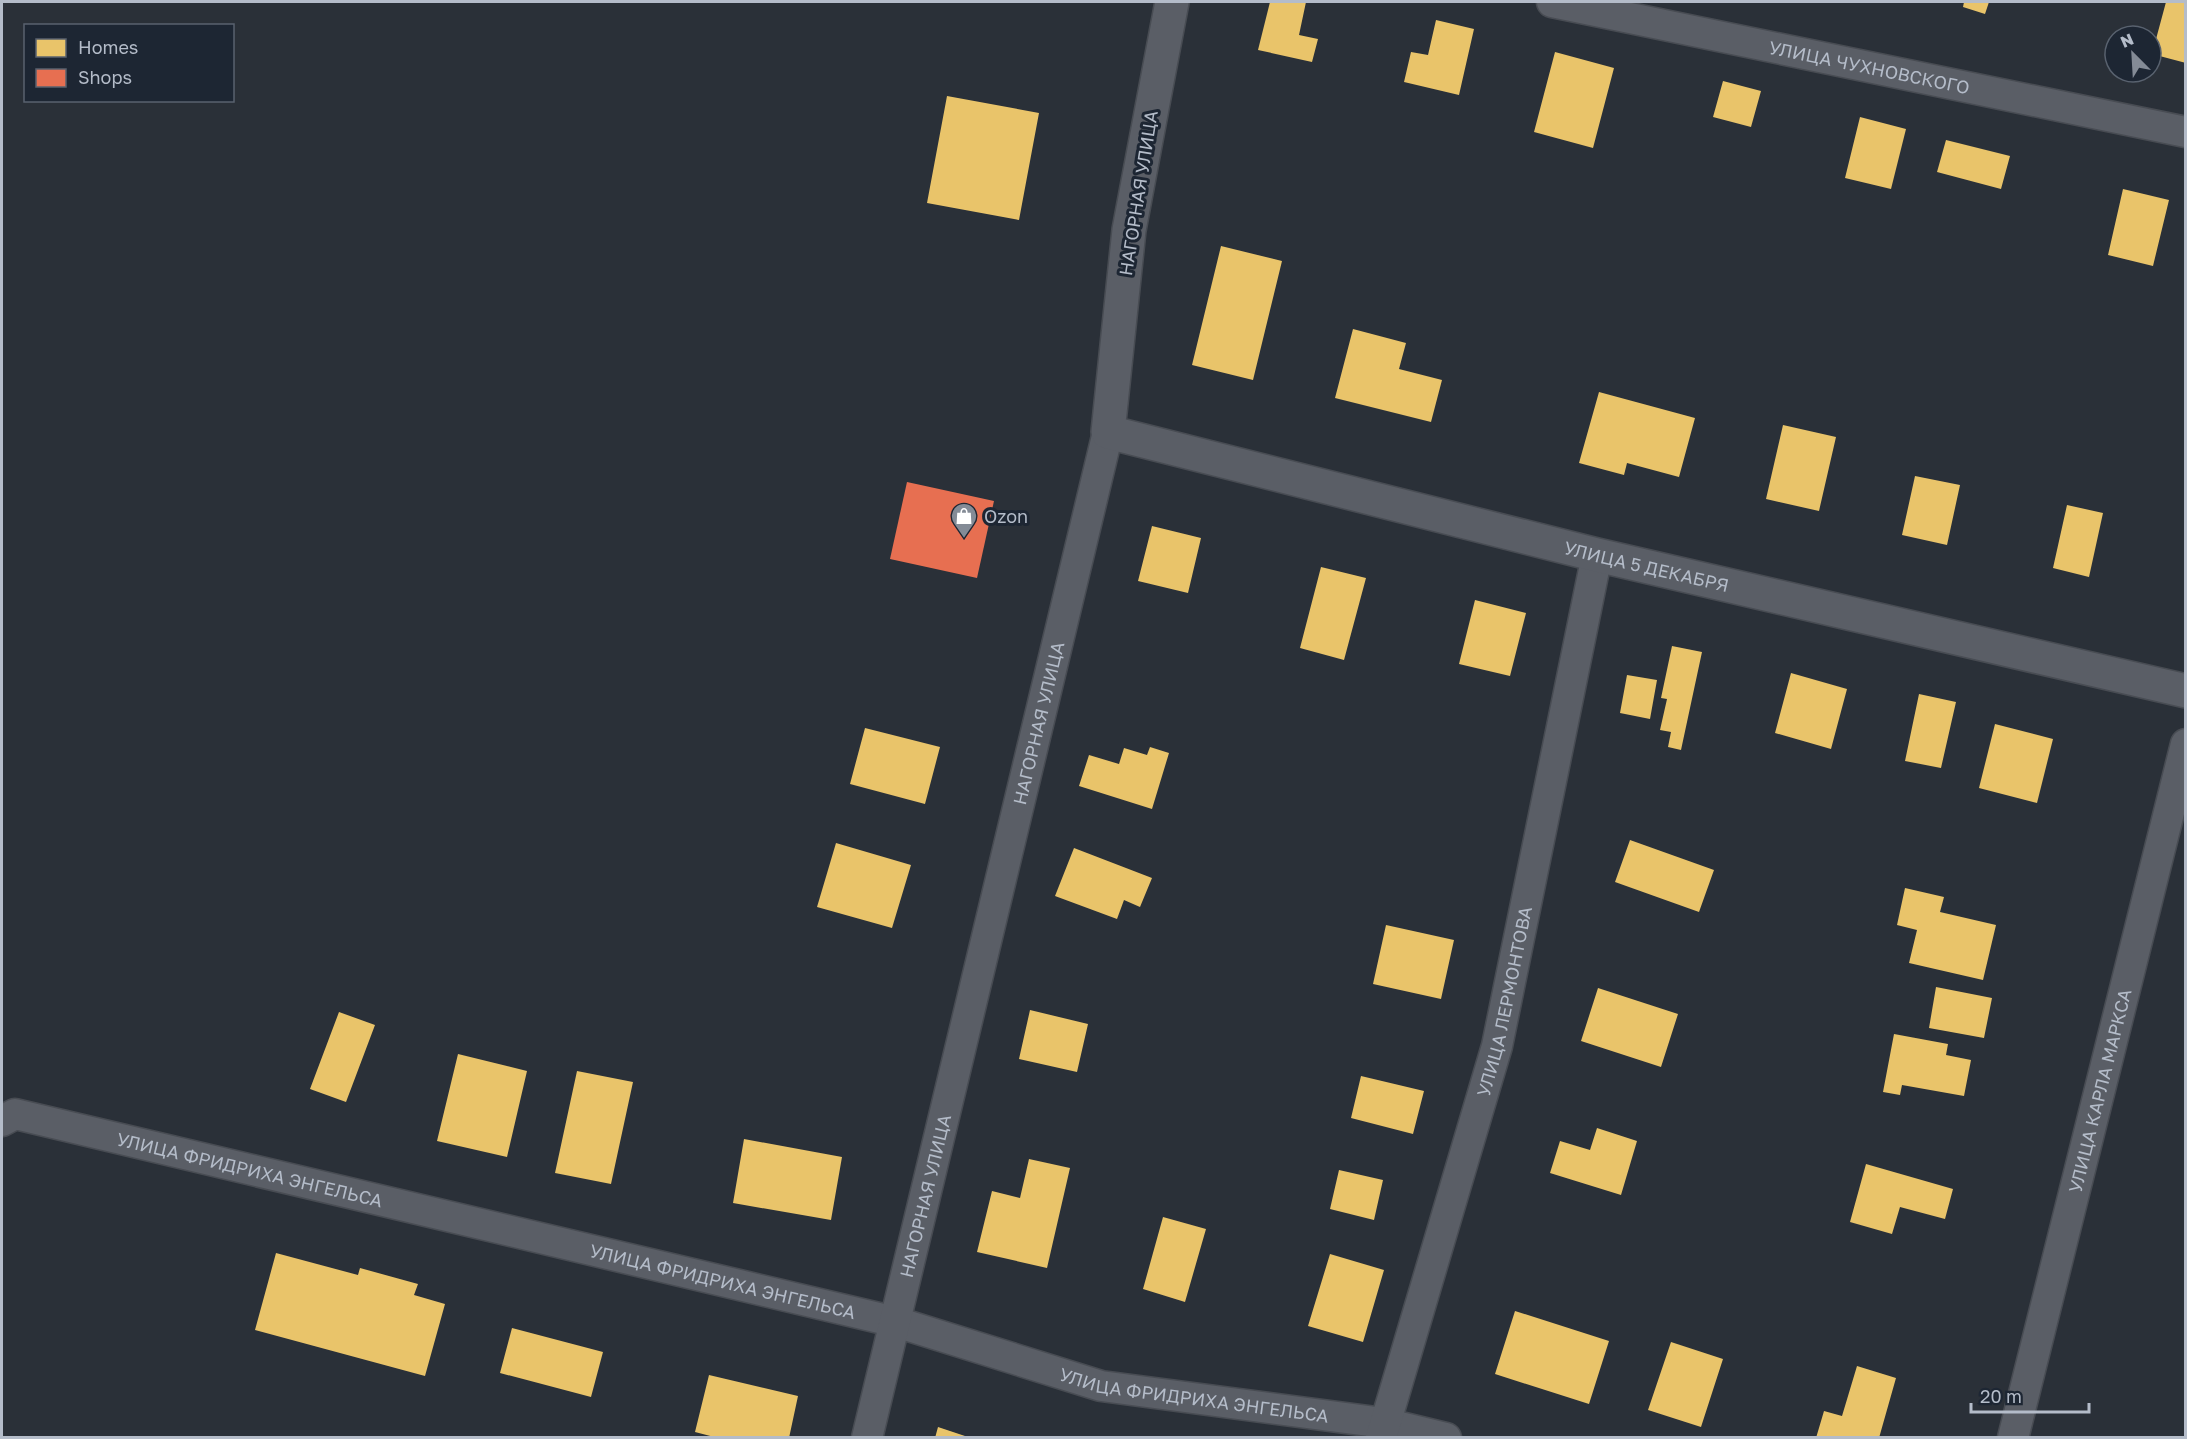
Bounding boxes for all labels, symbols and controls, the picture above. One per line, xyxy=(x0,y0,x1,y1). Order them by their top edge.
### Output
legend xyxy=(24,24,234,102)
north arrow xyxy=(2103,24,2163,84)
text: N xyxy=(2117,29,2137,52)
text: Homes xyxy=(78,36,138,58)
street label: УЛИЦА ЧУХНОВСКОГО xyxy=(1767,36,1972,98)
text: Shops xyxy=(78,66,132,88)
street label: НАГОРНАЯ УЛИЦА xyxy=(1114,109,1162,277)
shop icon: Ozon xyxy=(949,501,979,539)
place label: Ozon xyxy=(984,505,1028,527)
street label: УЛИЦА 5 ДЕКАБРЯ xyxy=(1562,536,1731,596)
street label: НАГОРНАЯ УЛИЦА xyxy=(1008,639,1068,807)
street label: УЛИЦА ЛЕРМОНТОВА xyxy=(1472,904,1536,1099)
street label: УЛИЦА КАРЛА МАРКСА xyxy=(2064,986,2136,1195)
street label: НАГОРНАЯ УЛИЦА xyxy=(895,1112,955,1280)
street label: УЛИЦА ФРИДРИХА ЭНГЕЛЬСА xyxy=(115,1127,385,1211)
street label: УЛИЦА ФРИДРИХА ЭНГЕЛЬСА xyxy=(588,1239,858,1323)
street label: УЛИЦА ФРИДРИХА ЭНГЕЛЬСА xyxy=(1057,1363,1330,1427)
scale bar xyxy=(1971,1376,2090,1414)
text: 20 m xyxy=(1980,1385,2022,1407)

